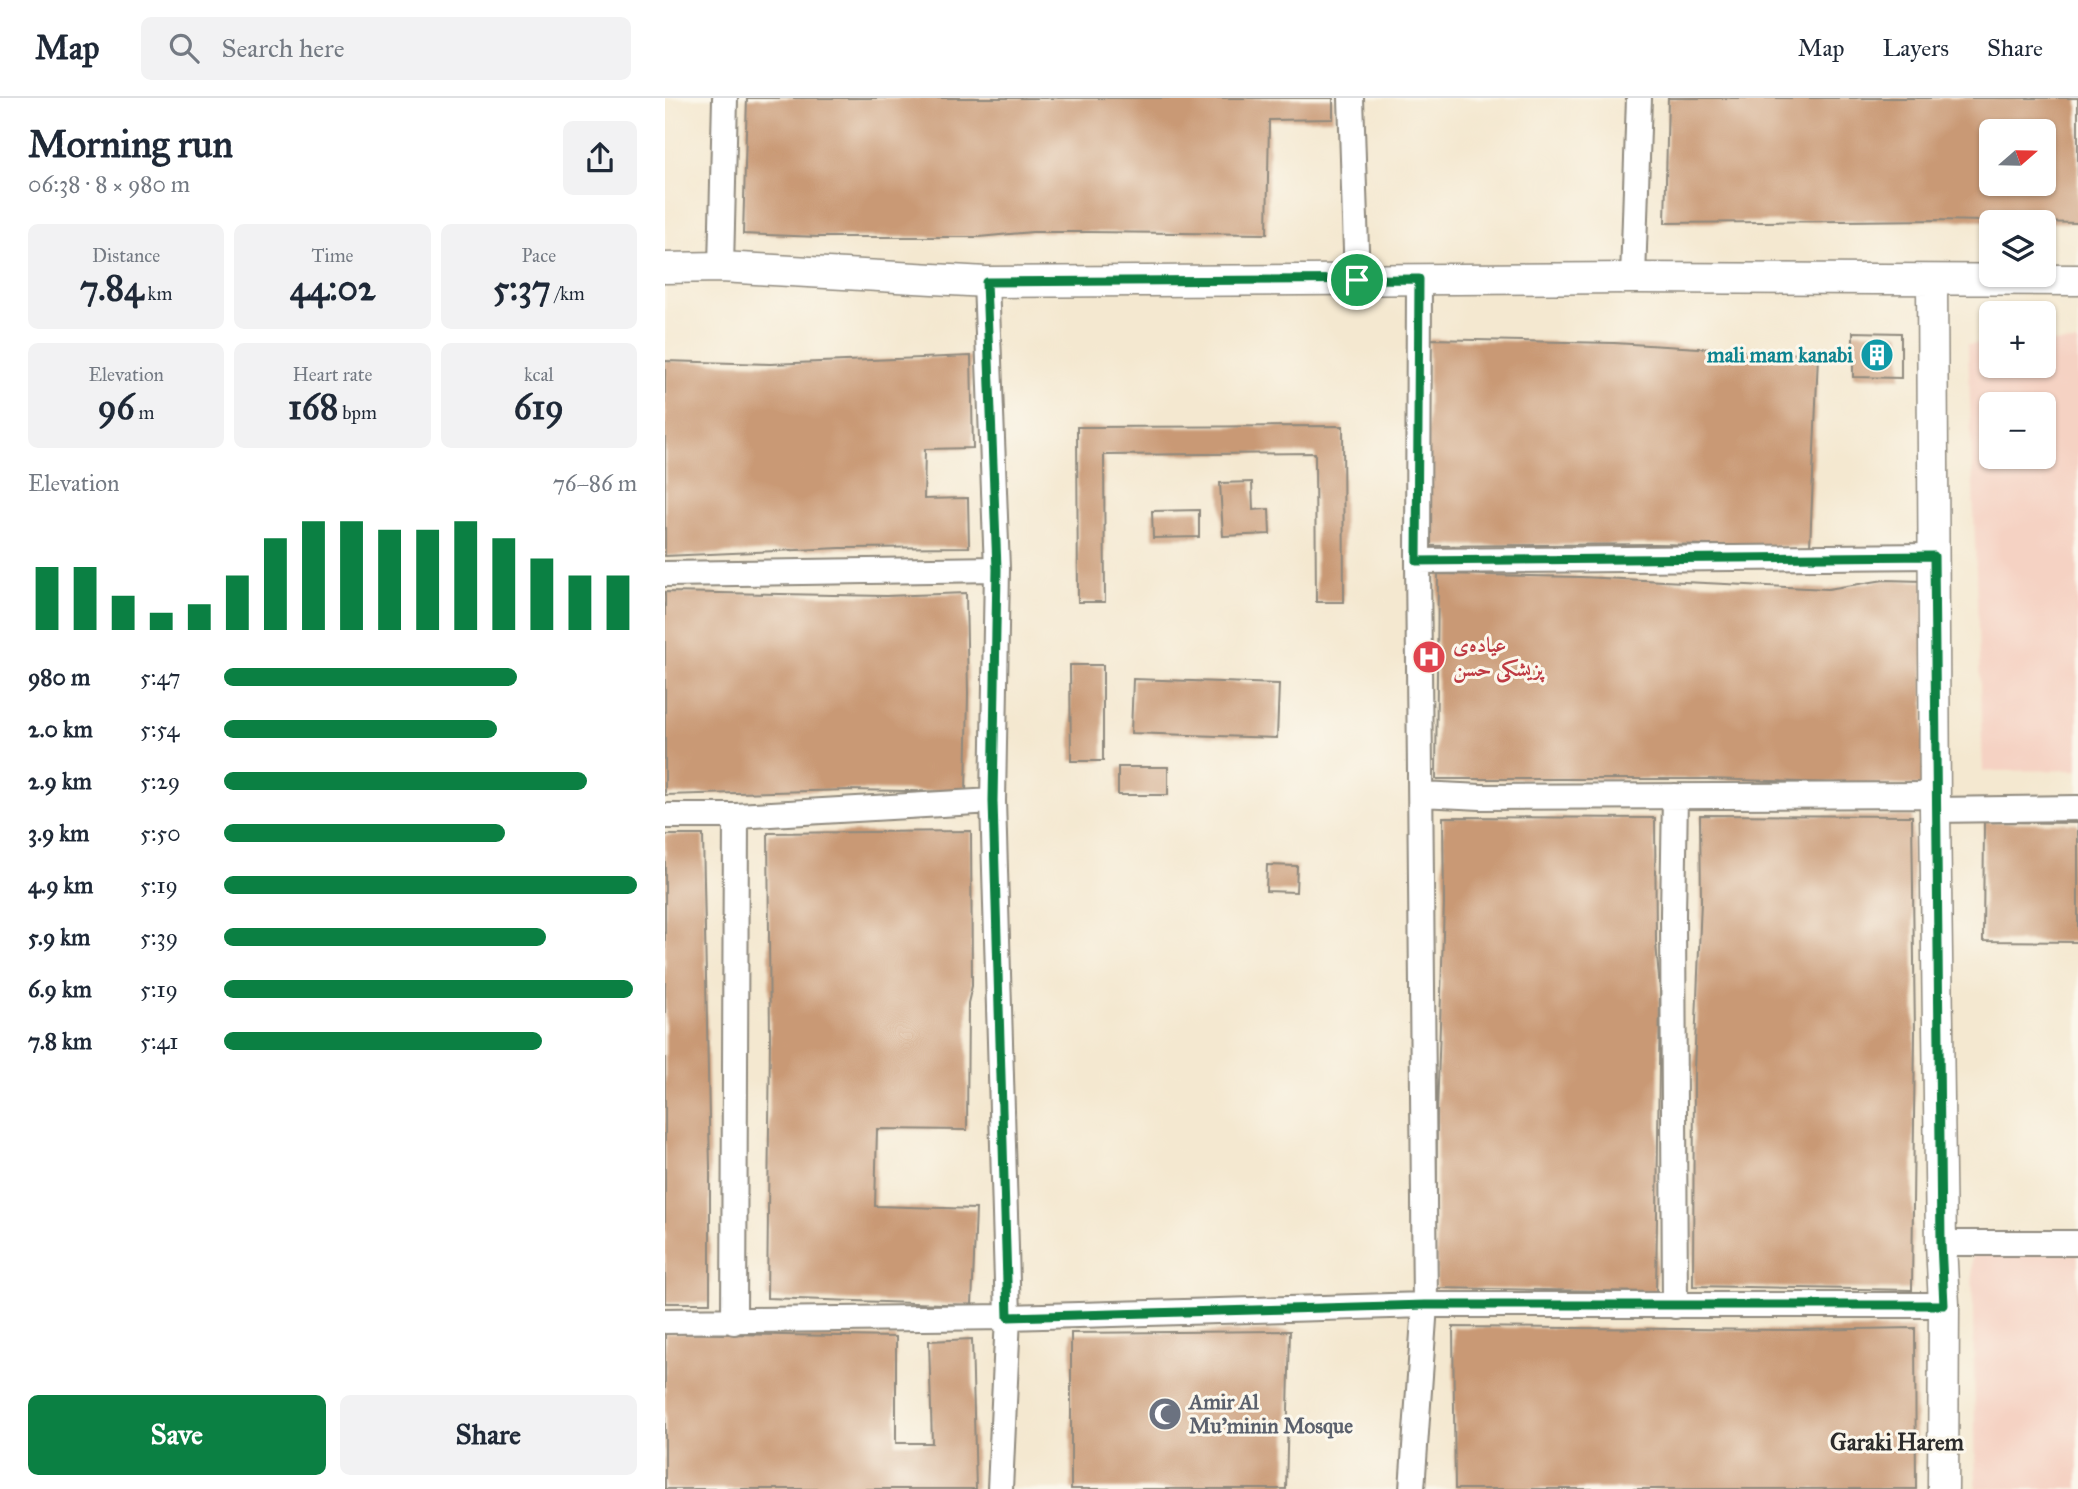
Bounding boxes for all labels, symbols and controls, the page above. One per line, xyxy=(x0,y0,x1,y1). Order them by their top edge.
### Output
search box xyxy=(141,17,631,80)
text: Map xyxy=(35,28,99,68)
icon: search xyxy=(165,29,203,67)
text: Search here xyxy=(221,32,345,64)
text: Map xyxy=(1798,33,1845,63)
text: Layers xyxy=(1883,33,1949,63)
text: Share xyxy=(1987,33,2043,63)
north arrow xyxy=(1979,119,2056,196)
map controls xyxy=(1979,119,2056,469)
text: Morning run xyxy=(28,121,233,167)
button: share xyxy=(563,121,637,195)
text: 06:38 · 8 × 980 m xyxy=(28,170,190,198)
button: layers xyxy=(1979,210,2056,287)
text: Distance xyxy=(92,244,160,267)
text: Time xyxy=(311,244,354,267)
text: Pace xyxy=(522,244,556,267)
pin xyxy=(1327,250,1387,310)
icon: arrive xyxy=(1338,261,1376,299)
text: 7.84 xyxy=(80,267,144,310)
text: 44:02 xyxy=(290,267,375,310)
text: 5:37 xyxy=(493,267,551,310)
text: km xyxy=(144,282,172,305)
text: /km xyxy=(551,282,585,305)
button: + xyxy=(1979,301,2056,378)
building icon: mali mam kanabi xyxy=(1858,336,1896,374)
place label: mali mam kanabi xyxy=(1706,342,1853,368)
text: Elevation xyxy=(88,363,164,386)
text: Heart rate xyxy=(293,363,372,386)
text: kcal xyxy=(524,363,554,386)
text: 96 xyxy=(98,386,135,429)
text: 168 xyxy=(288,386,338,429)
text: 619 xyxy=(514,386,564,429)
button: − xyxy=(1979,392,2056,469)
text: m xyxy=(135,401,155,424)
text: bpm xyxy=(338,401,377,424)
text: Elevation xyxy=(28,469,119,497)
text: 76–86 m xyxy=(553,469,637,497)
place label: عیادەی پزیشکی حسن xyxy=(1453,632,1545,683)
hospital icon: عیادەی پزیشکی حسن xyxy=(1410,638,1448,676)
text: 980 m xyxy=(28,663,90,691)
text: 5:47 xyxy=(140,663,181,691)
text: 2.0 km xyxy=(28,715,93,743)
text: 5:54 xyxy=(140,715,179,743)
text: 2.9 km xyxy=(28,767,92,795)
text: 5:29 xyxy=(140,767,180,795)
text: 3.9 km xyxy=(28,819,89,847)
text: 5:50 xyxy=(140,819,181,847)
text: 4.9 km xyxy=(28,871,93,899)
text: 5:19 xyxy=(140,871,178,899)
text: 5.9 km xyxy=(28,923,90,951)
text: 5:39 xyxy=(140,923,178,951)
text: 6.9 km xyxy=(28,975,92,1003)
text: 5:19 xyxy=(140,975,178,1003)
text: 7.8 km xyxy=(28,1027,92,1055)
text: 5:41 xyxy=(140,1027,178,1055)
place label: Amir Al Mu'minin Mosque xyxy=(1187,1389,1353,1439)
button: Save xyxy=(28,1395,326,1475)
button: Share xyxy=(340,1395,637,1475)
mosque icon: Amir Al Mu'minin Mosque xyxy=(1146,1395,1184,1433)
district label: Garaki Harem xyxy=(1830,1428,1965,1456)

